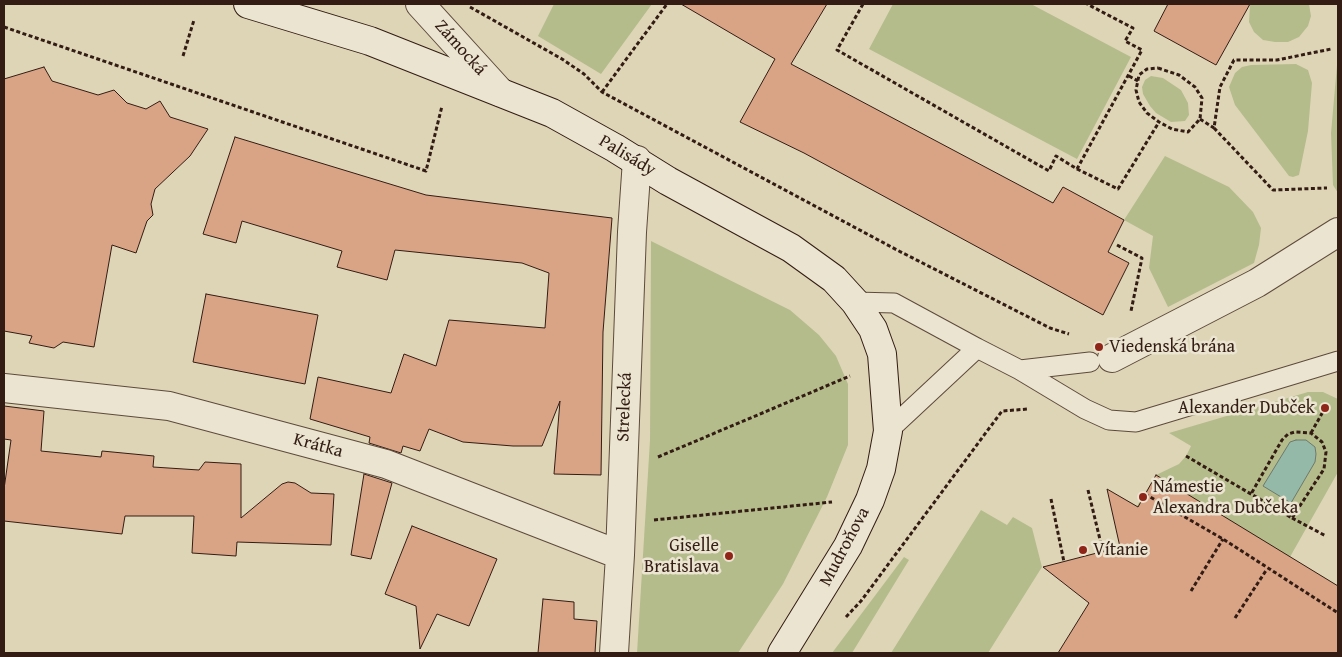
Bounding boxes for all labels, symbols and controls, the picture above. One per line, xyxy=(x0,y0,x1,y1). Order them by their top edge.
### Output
street label: Zámocká xyxy=(429,16,491,80)
street label: Palisády xyxy=(595,131,659,181)
place label: Viedenská brána xyxy=(1109,336,1235,358)
marker: Viedenská brána xyxy=(1093,341,1105,353)
street label: Strelecká xyxy=(613,372,637,442)
place label: Alexander Dubček xyxy=(1178,397,1315,419)
marker: Alexander Dubček xyxy=(1319,402,1331,414)
street label: Krátka xyxy=(291,429,345,463)
place label: Námestie Alexandra Dubčeka xyxy=(1153,476,1298,518)
marker: Námestie Alexandra Dubčeka xyxy=(1137,491,1149,503)
street label: Mudroňova xyxy=(815,504,875,590)
place label: Giselle Bratislava xyxy=(644,535,719,578)
place label: Vítanie xyxy=(1093,539,1148,561)
marker: Vítanie xyxy=(1077,544,1089,556)
marker: Giselle Bratislava xyxy=(723,550,735,562)

